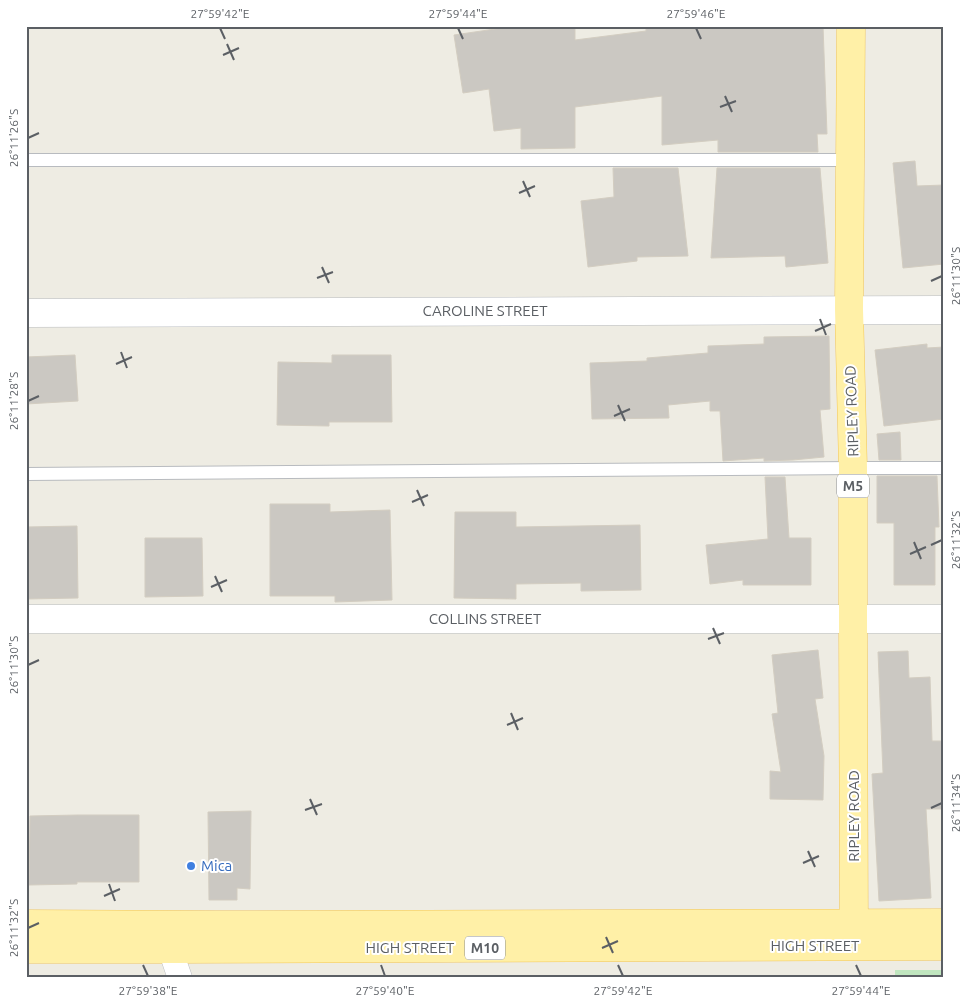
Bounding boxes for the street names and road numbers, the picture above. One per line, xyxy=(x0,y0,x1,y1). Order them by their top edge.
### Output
street label: CAROLINE STREET xyxy=(423,302,548,319)
street label: RIPLEY ROAD xyxy=(841,365,862,457)
road number: M5 xyxy=(837,474,869,498)
street label: COLLINS STREET xyxy=(429,610,542,627)
street label: RIPLEY ROAD xyxy=(845,770,862,862)
road number: M10 xyxy=(465,936,505,960)
street label: HIGH STREET xyxy=(771,937,860,954)
street label: HIGH STREET xyxy=(366,939,455,956)

